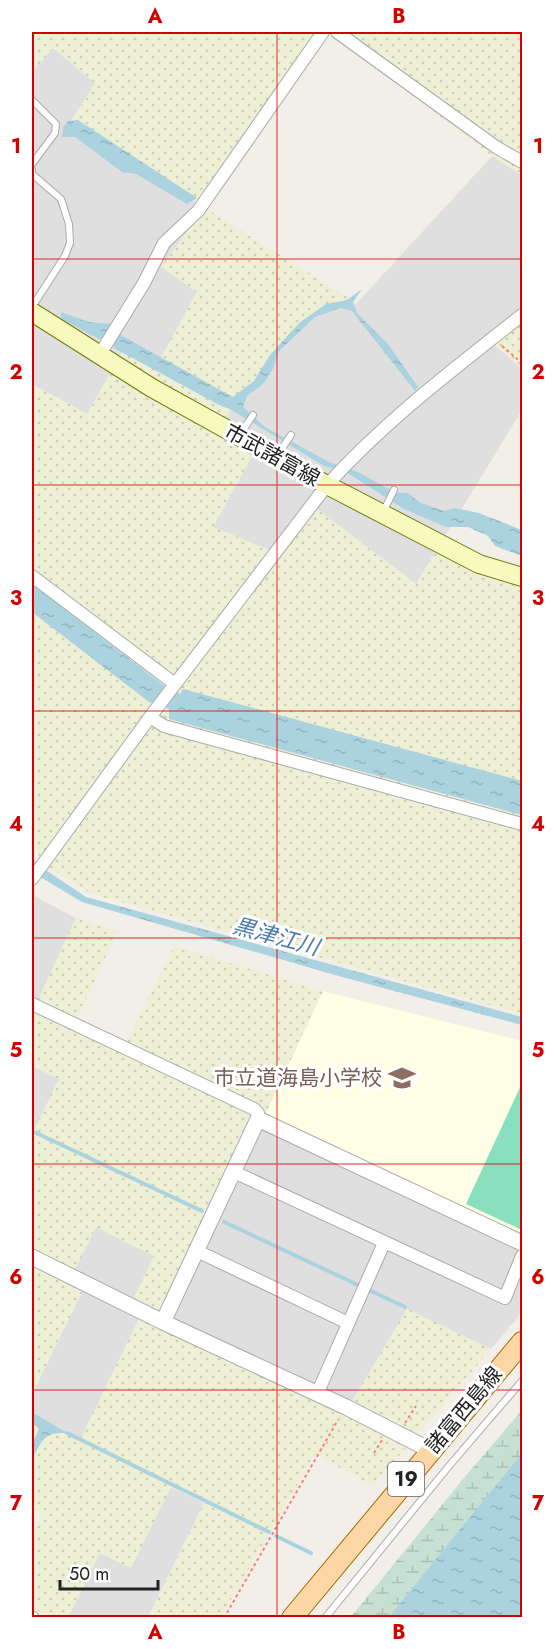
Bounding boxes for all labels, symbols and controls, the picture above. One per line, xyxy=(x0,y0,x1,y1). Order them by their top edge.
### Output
text: A xyxy=(147,2,163,31)
text: B xyxy=(392,2,406,31)
text: 1 xyxy=(11,132,21,161)
text: 1 xyxy=(533,132,543,161)
text: 2 xyxy=(9,358,23,387)
text: 2 xyxy=(531,358,545,387)
street label: 市武諸富線 xyxy=(219,416,325,494)
text: 3 xyxy=(10,584,22,613)
text: 3 xyxy=(532,584,544,613)
text: 4 xyxy=(9,810,23,839)
text: 4 xyxy=(531,810,545,839)
water label: 黒津江川 xyxy=(229,909,325,963)
text: 5 xyxy=(10,1036,23,1065)
text: 5 xyxy=(532,1036,545,1065)
place label: 市立道海島小学校 xyxy=(214,1063,382,1093)
school or university icon: 市立道海島小学校 xyxy=(387,1063,417,1093)
text: 6 xyxy=(9,1263,23,1292)
text: 6 xyxy=(531,1263,545,1292)
street label: 諸富西島線 xyxy=(419,1360,509,1460)
road number: 19 xyxy=(388,1462,424,1496)
text: 7 xyxy=(10,1489,23,1518)
text: 7 xyxy=(532,1489,545,1518)
scale bar xyxy=(60,1553,158,1591)
text: 50 m xyxy=(69,1561,109,1587)
text: A xyxy=(147,1618,163,1647)
text: B xyxy=(392,1618,406,1647)

